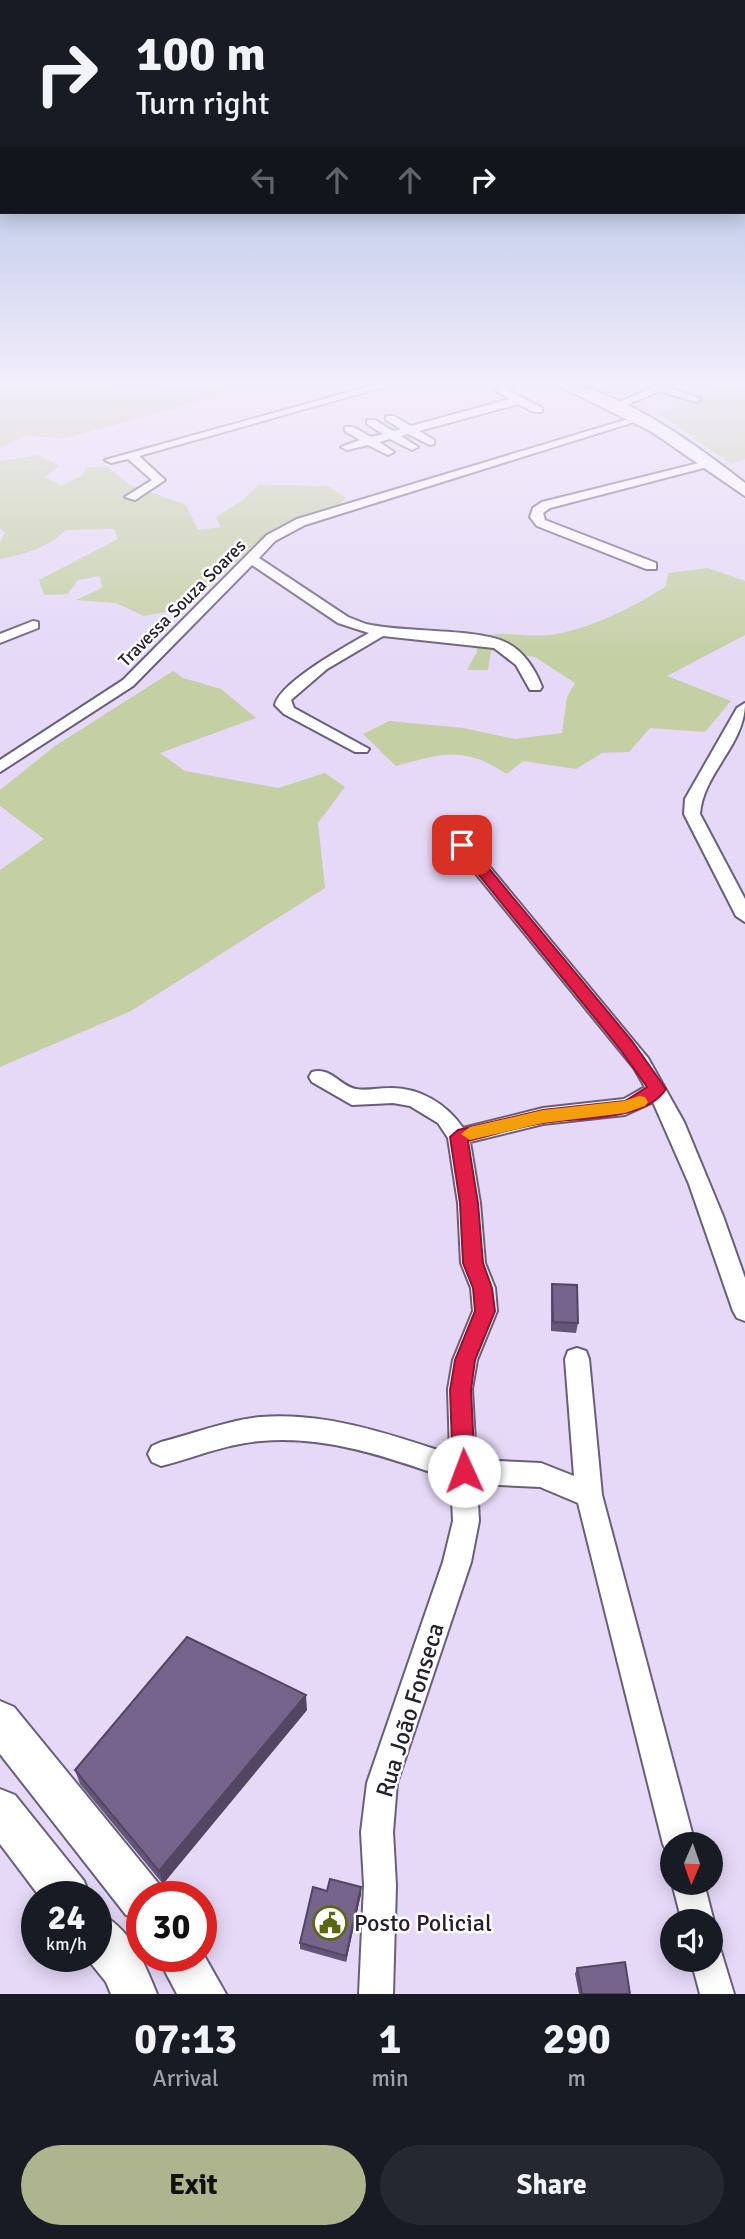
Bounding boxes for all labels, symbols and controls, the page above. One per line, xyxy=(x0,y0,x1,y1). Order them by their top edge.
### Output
text: 100 m xyxy=(136,24,266,84)
icon: right xyxy=(21,28,112,119)
text: Turn right xyxy=(136,84,269,123)
icon: left xyxy=(245,161,283,199)
icon: ahead xyxy=(318,161,356,199)
icon: ahead xyxy=(391,161,429,199)
icon: right xyxy=(464,161,502,199)
street label: Travessa Souza Soares xyxy=(114,535,250,671)
pin xyxy=(432,815,492,875)
icon: arrive xyxy=(443,826,481,864)
position arrow xyxy=(427,1434,501,1508)
street label: Rua João Fonseca xyxy=(369,1619,451,1801)
north arrow xyxy=(660,1832,723,1895)
map controls xyxy=(660,1832,723,1972)
speed limit sign: 30 xyxy=(126,1881,217,1972)
text: 24 xyxy=(48,1896,85,1939)
public building icon: Posto Policial xyxy=(311,1904,349,1942)
place label: Posto Policial xyxy=(354,1908,492,1938)
button: sound xyxy=(660,1909,723,1972)
text: km/h xyxy=(46,1933,87,1955)
text: 07:13 xyxy=(134,2014,237,2065)
text: 1 xyxy=(379,2014,401,2065)
text: 290 xyxy=(543,2014,611,2065)
text: Arrival xyxy=(153,2064,219,2093)
text: min xyxy=(371,2064,409,2093)
text: m xyxy=(568,2064,586,2093)
button: Exit xyxy=(21,2145,366,2225)
button: Share xyxy=(380,2145,724,2225)

